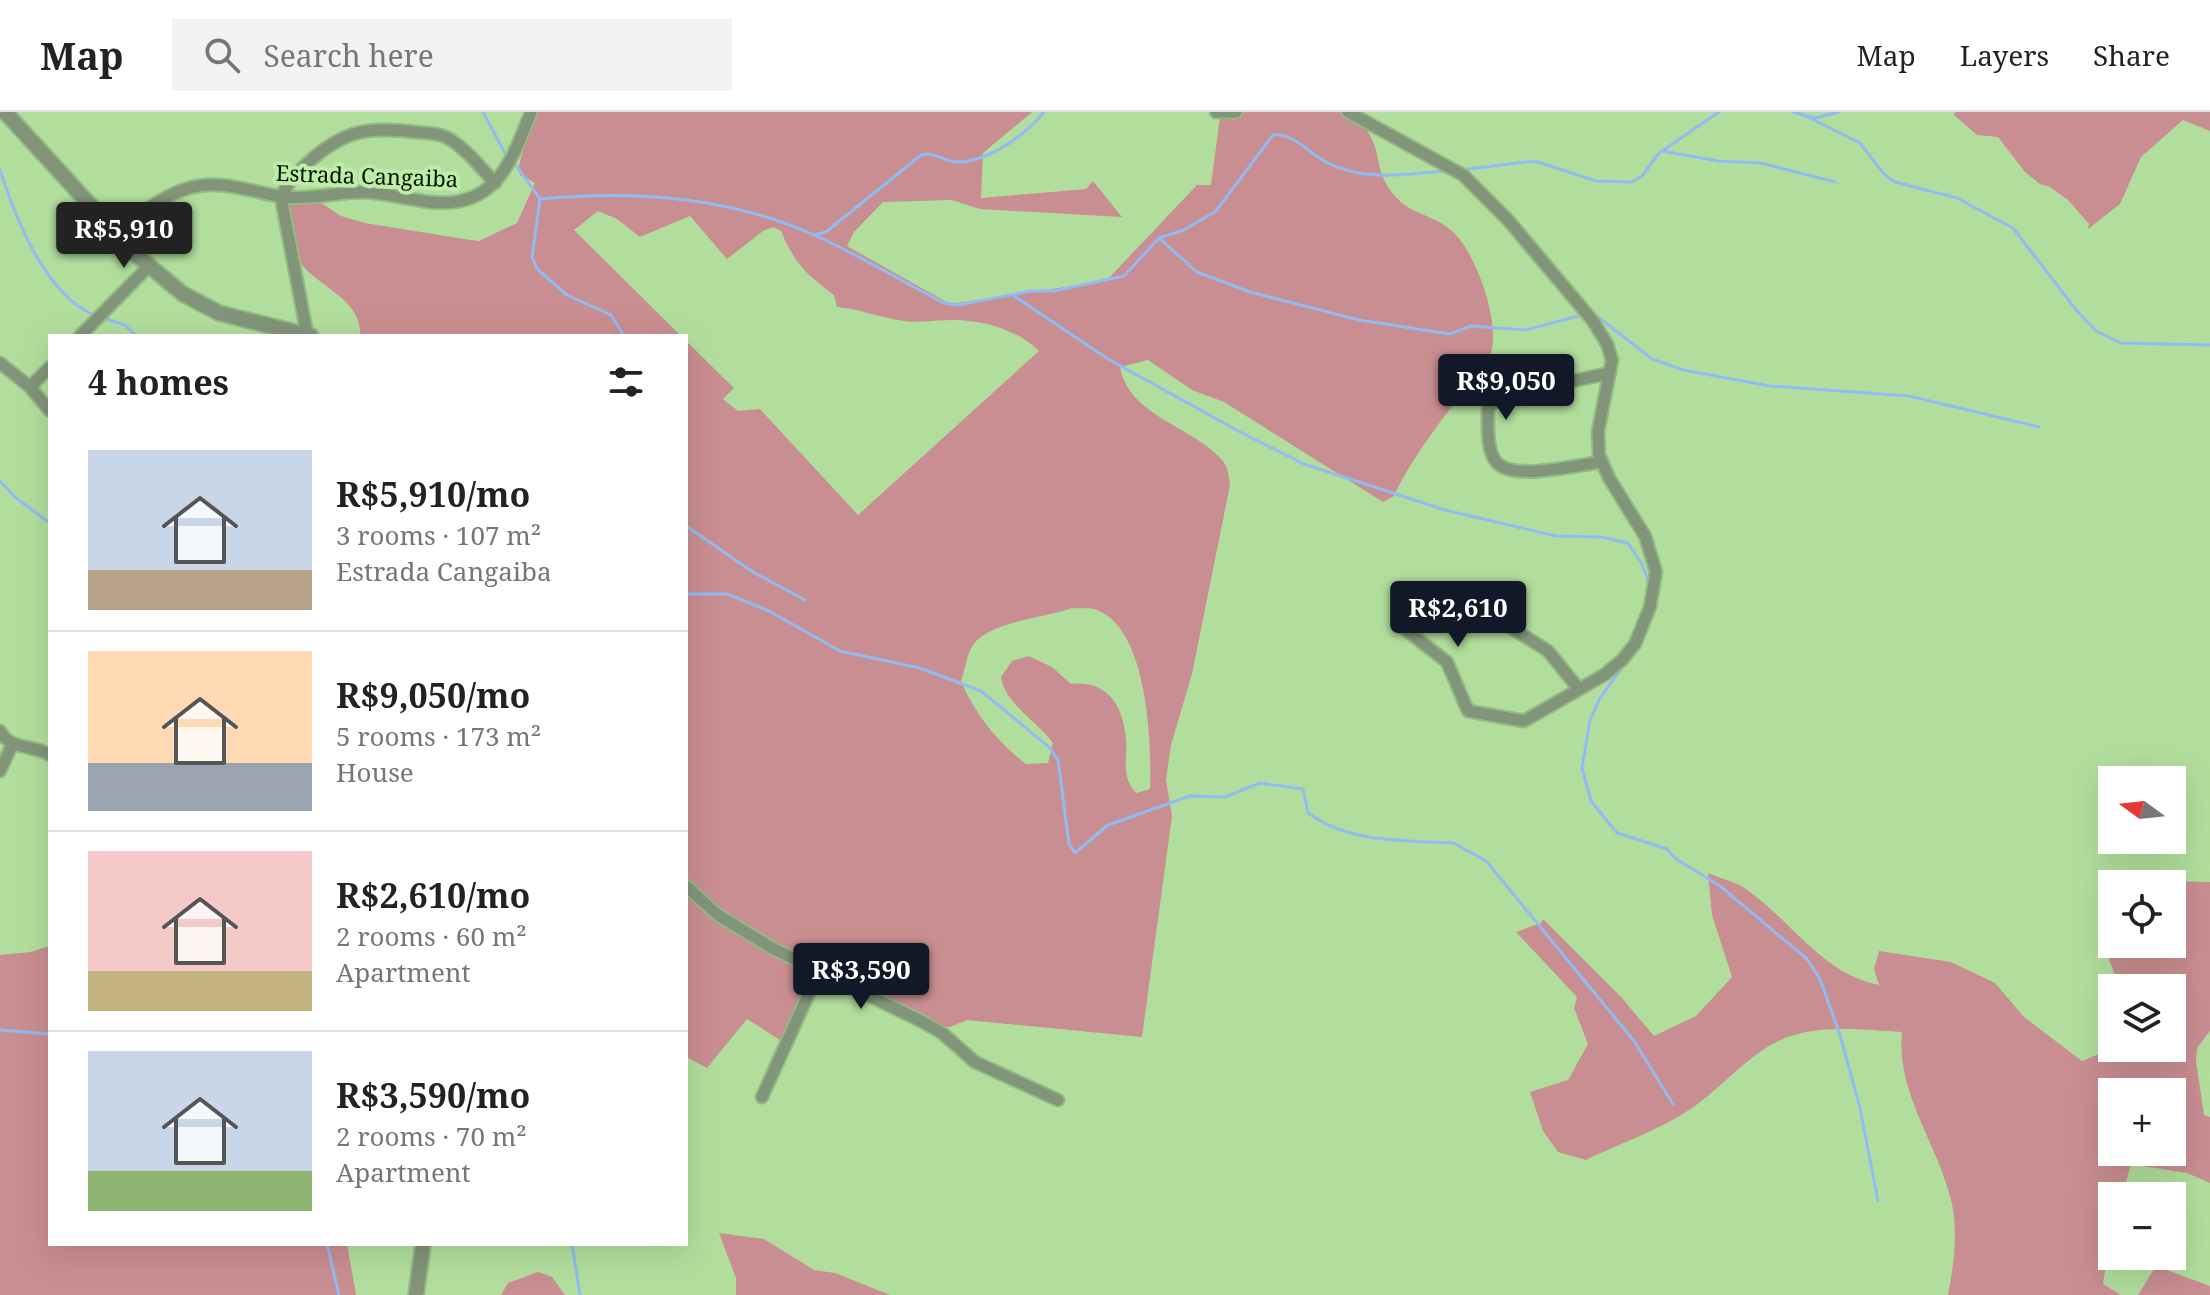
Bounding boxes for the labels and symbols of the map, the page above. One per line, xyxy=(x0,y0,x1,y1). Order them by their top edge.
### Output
street label: Estrada Cangaiba xyxy=(275,157,459,193)
pin: R$5,910 xyxy=(50,202,198,270)
pin: R$9,050 xyxy=(1432,354,1580,422)
pin: R$2,610 xyxy=(1384,581,1532,649)
north arrow xyxy=(2098,766,2186,854)
pin: R$3,590 xyxy=(787,943,935,1011)

